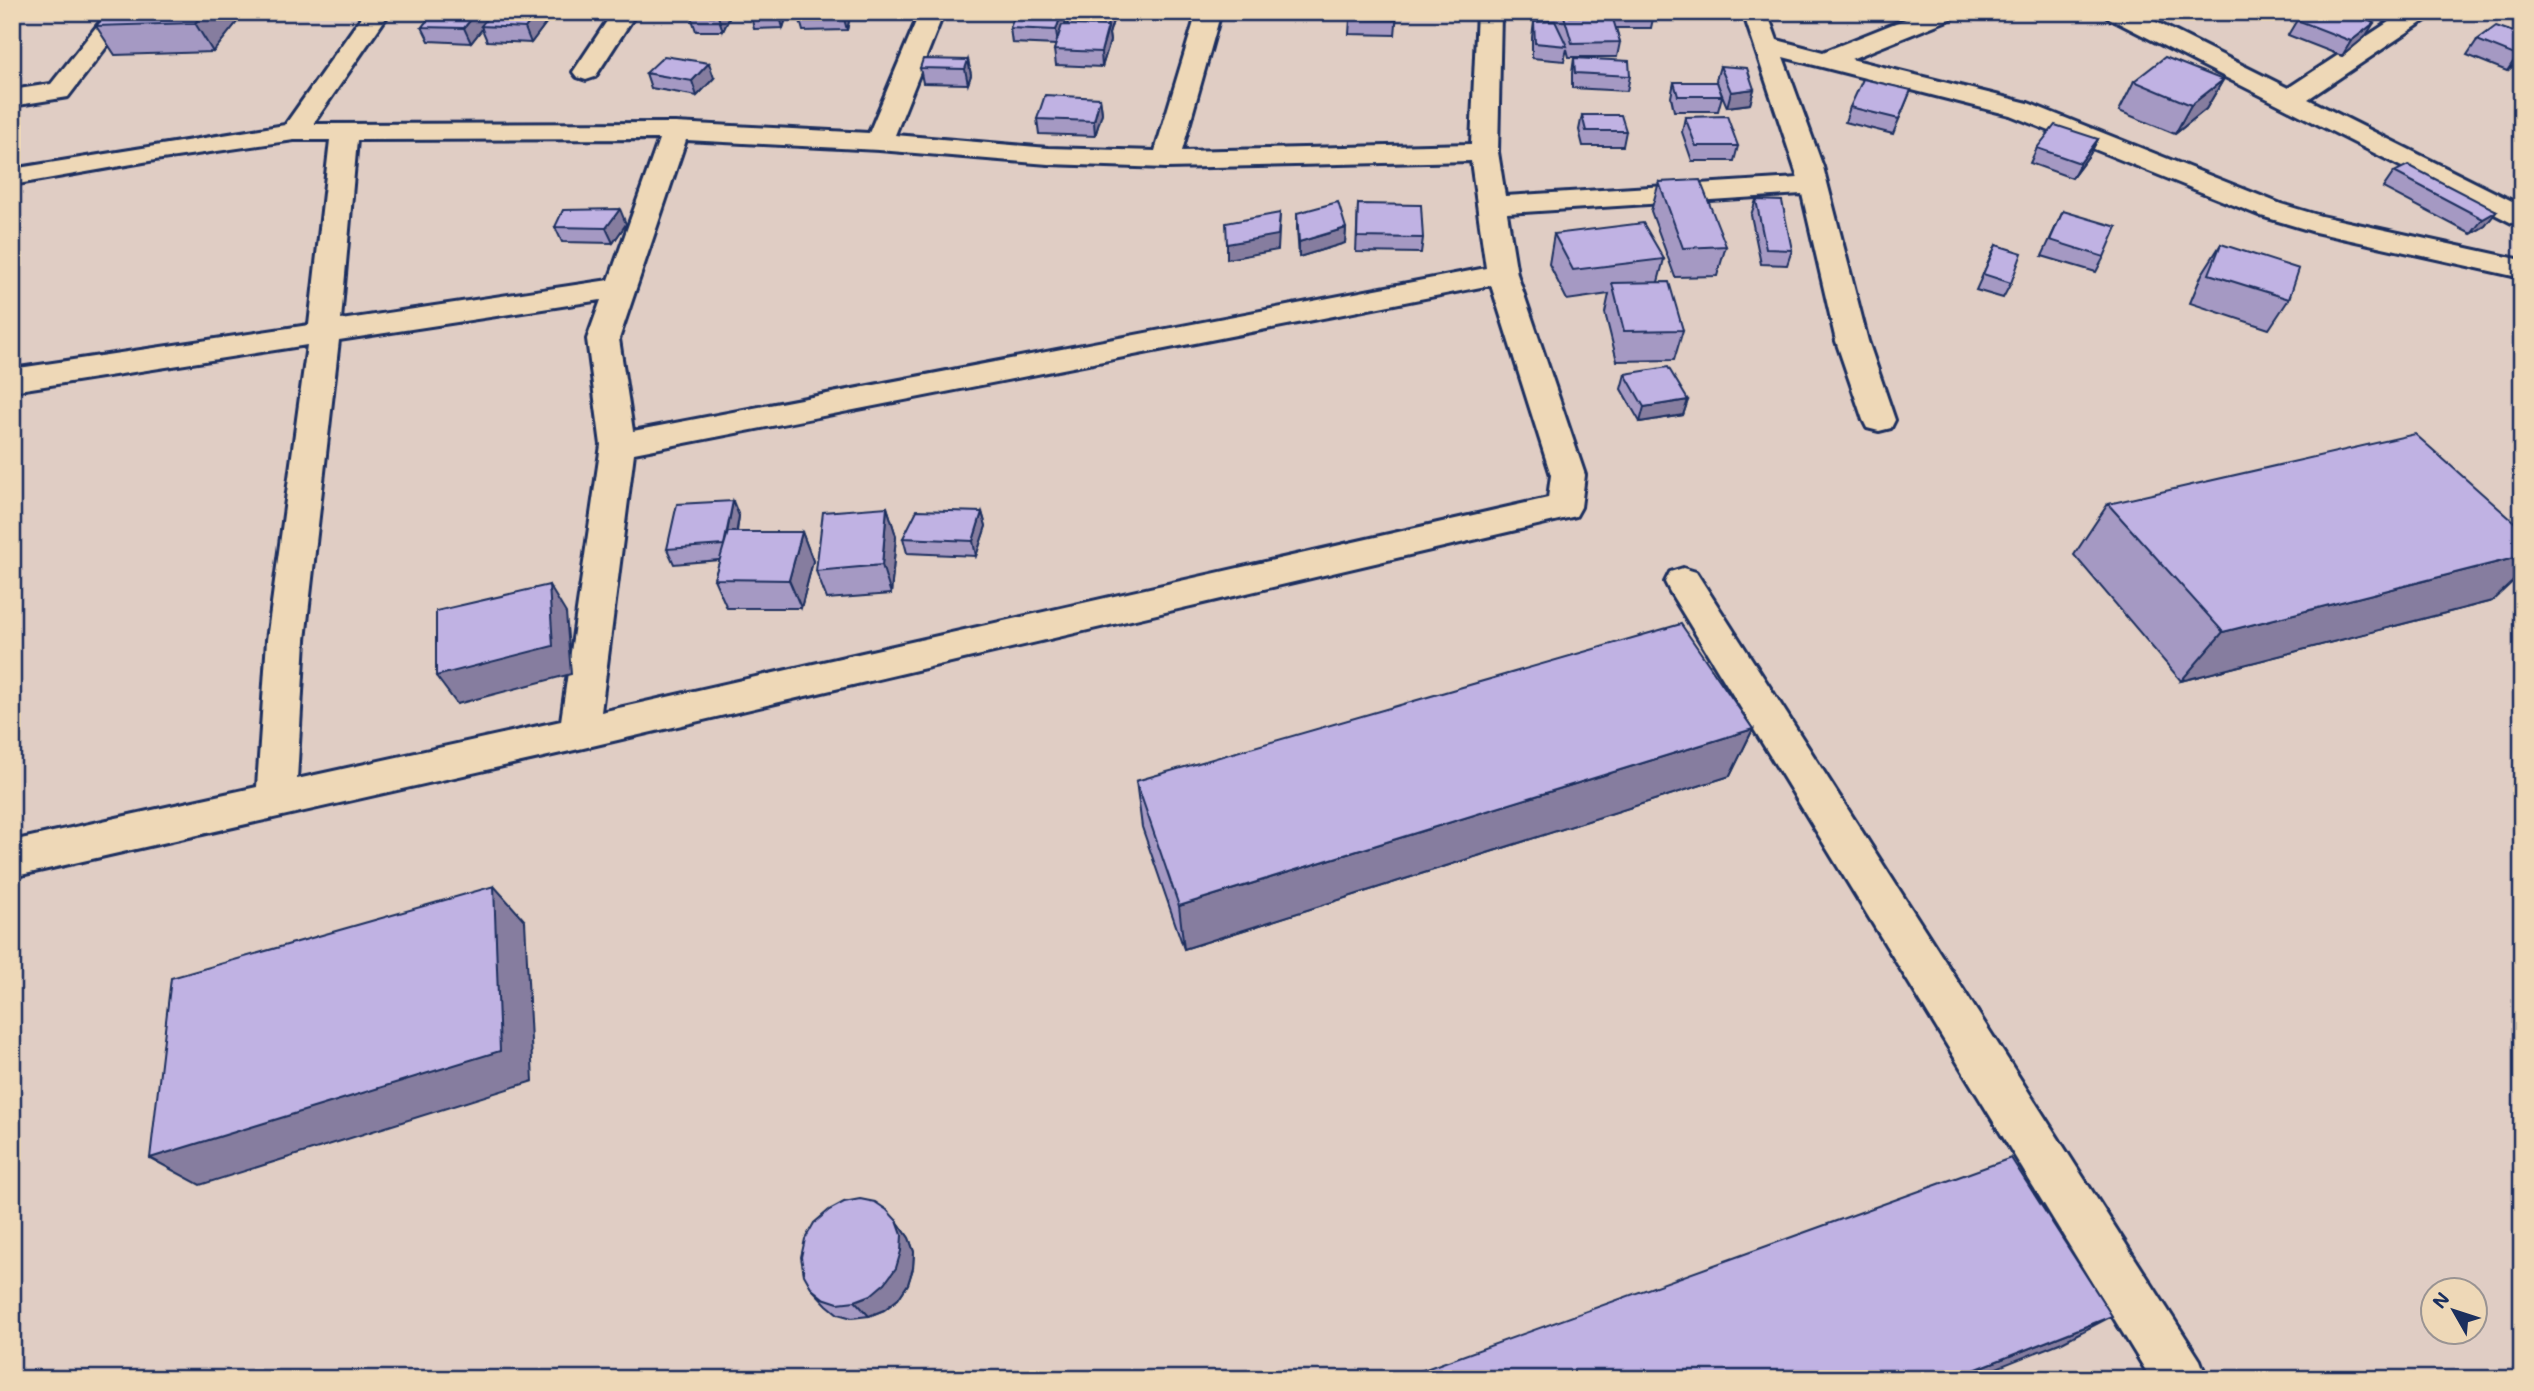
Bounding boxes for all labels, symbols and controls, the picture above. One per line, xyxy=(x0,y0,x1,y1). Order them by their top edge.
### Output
north arrow xyxy=(2418,1276,2488,1346)
text: N xyxy=(2426,1287,2455,1313)

